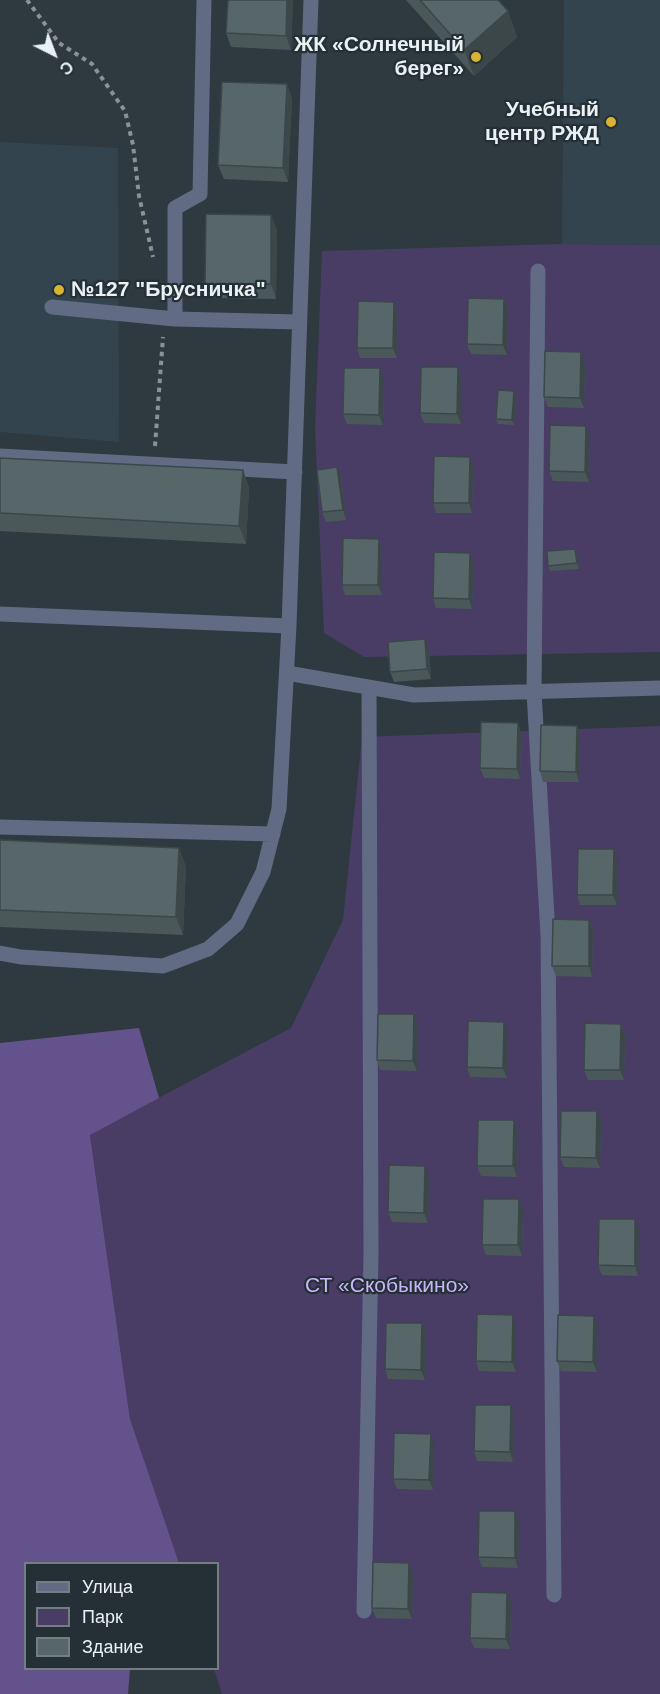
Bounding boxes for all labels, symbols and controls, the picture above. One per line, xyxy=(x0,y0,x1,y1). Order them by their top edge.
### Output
north arrow xyxy=(24,24,84,84)
place label: ЖК «Солнечный берег» xyxy=(294,32,464,82)
marker: ЖК «Солнечный берег» xyxy=(469,50,483,64)
text: С xyxy=(56,58,76,78)
place label: Учебный центр РЖД xyxy=(485,97,599,147)
marker: Учебный центр РЖД xyxy=(604,115,618,129)
place label: №127 "Брусничка" xyxy=(71,277,266,303)
marker: №127 "Брусничка" xyxy=(52,283,66,297)
park label: СТ «Скобыкино» xyxy=(305,1273,469,1299)
legend xyxy=(24,1562,219,1670)
text: Улица xyxy=(82,1577,133,1597)
text: Парк xyxy=(82,1607,123,1627)
text: Здание xyxy=(82,1637,143,1657)

